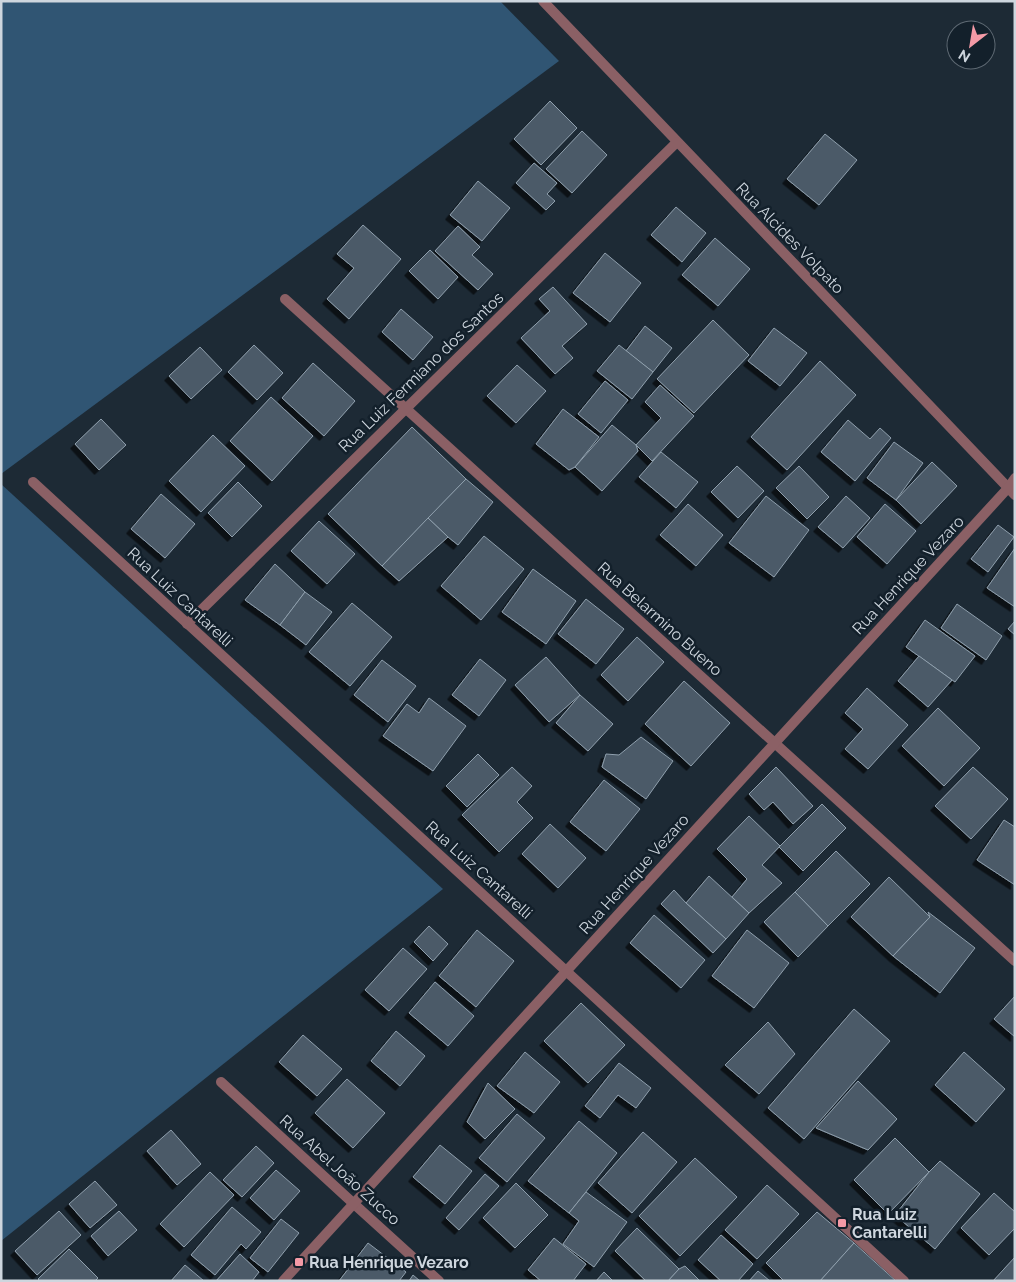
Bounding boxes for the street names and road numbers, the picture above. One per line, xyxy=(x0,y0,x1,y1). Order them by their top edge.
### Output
street label: Rua Alcides Volpato xyxy=(732,178,848,298)
street label: Rua Luiz Fermiano dos Santos xyxy=(335,288,508,456)
street label: Rua Henrique Vezaro xyxy=(848,512,968,638)
street label: Rua Luiz Cantarelli xyxy=(123,543,237,651)
street label: Rua Belarmino Bueno xyxy=(594,558,726,680)
street label: Rua Henrique Vezaro xyxy=(575,810,693,938)
street label: Rua Luiz Cantarelli xyxy=(422,817,536,923)
street label: Rua Abel João Zucco xyxy=(276,1111,404,1229)

